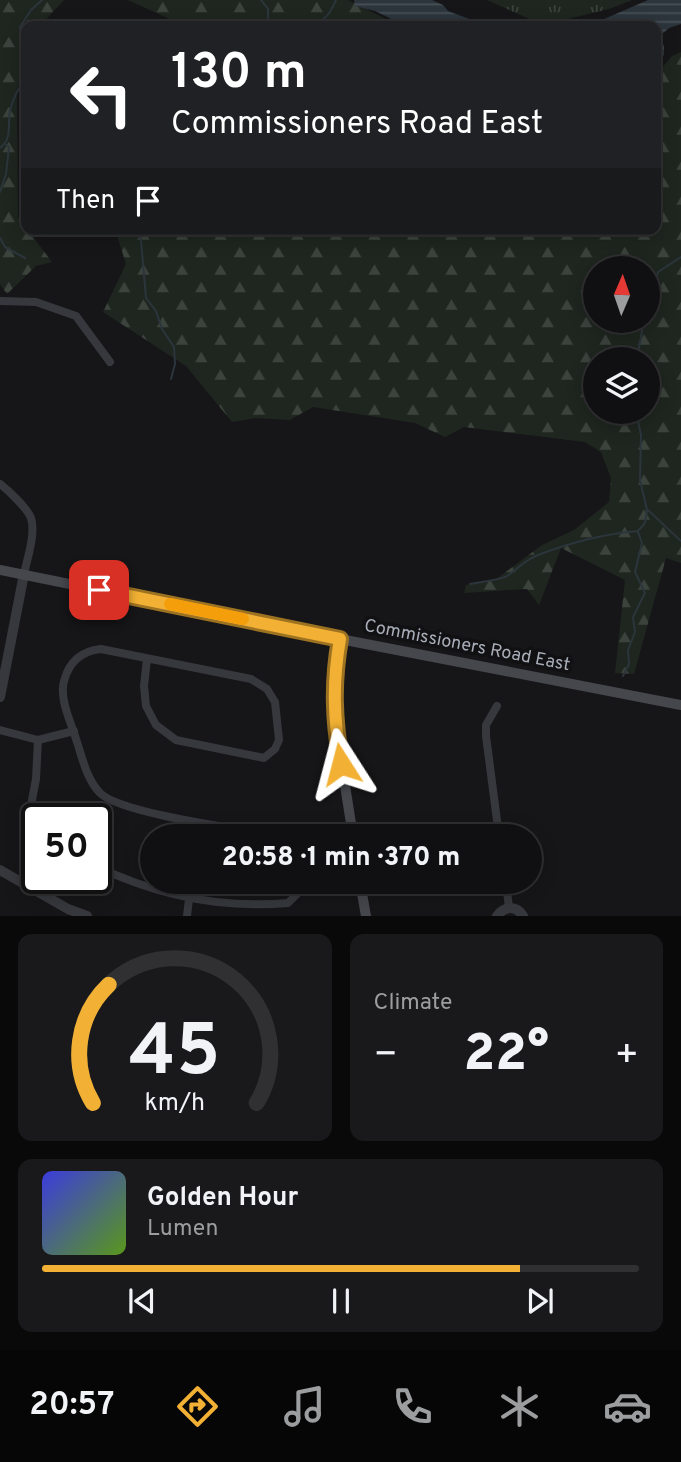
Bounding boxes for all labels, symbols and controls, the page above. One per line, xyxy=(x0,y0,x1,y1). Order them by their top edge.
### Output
text: 130 m xyxy=(171,44,307,106)
icon: left xyxy=(56,49,147,140)
text: Commissioners Road East xyxy=(171,105,543,145)
icon: arrive xyxy=(129,182,167,220)
text: Then xyxy=(56,185,115,218)
north arrow xyxy=(583,256,660,332)
map controls xyxy=(583,256,660,424)
button: layers xyxy=(583,347,660,424)
pin xyxy=(69,560,129,620)
icon: arrive xyxy=(80,571,118,609)
street label: Commissioners Road East xyxy=(362,615,572,677)
position arrow xyxy=(304,727,378,801)
speed limit sign: 50 xyxy=(21,803,112,894)
text: 20:58 · 1 min · 370 m xyxy=(222,842,460,875)
text: Climate xyxy=(374,989,452,1018)
text: 45 xyxy=(129,1010,220,1102)
text: 22° xyxy=(464,1023,549,1089)
text: − xyxy=(374,1032,398,1081)
text: + xyxy=(614,1032,639,1081)
text: km/h xyxy=(144,1088,205,1120)
text: Golden Hour xyxy=(147,1182,298,1215)
text: Lumen xyxy=(147,1215,218,1244)
icon: previous xyxy=(123,1282,161,1320)
icon: pause xyxy=(322,1282,360,1320)
icon: next xyxy=(521,1282,559,1320)
icon: directions xyxy=(173,1382,222,1431)
icon: music xyxy=(280,1382,329,1431)
icon: phone xyxy=(388,1382,437,1431)
icon: climate xyxy=(495,1382,544,1431)
icon: car xyxy=(603,1382,652,1431)
text: 20:57 xyxy=(29,1386,114,1426)

